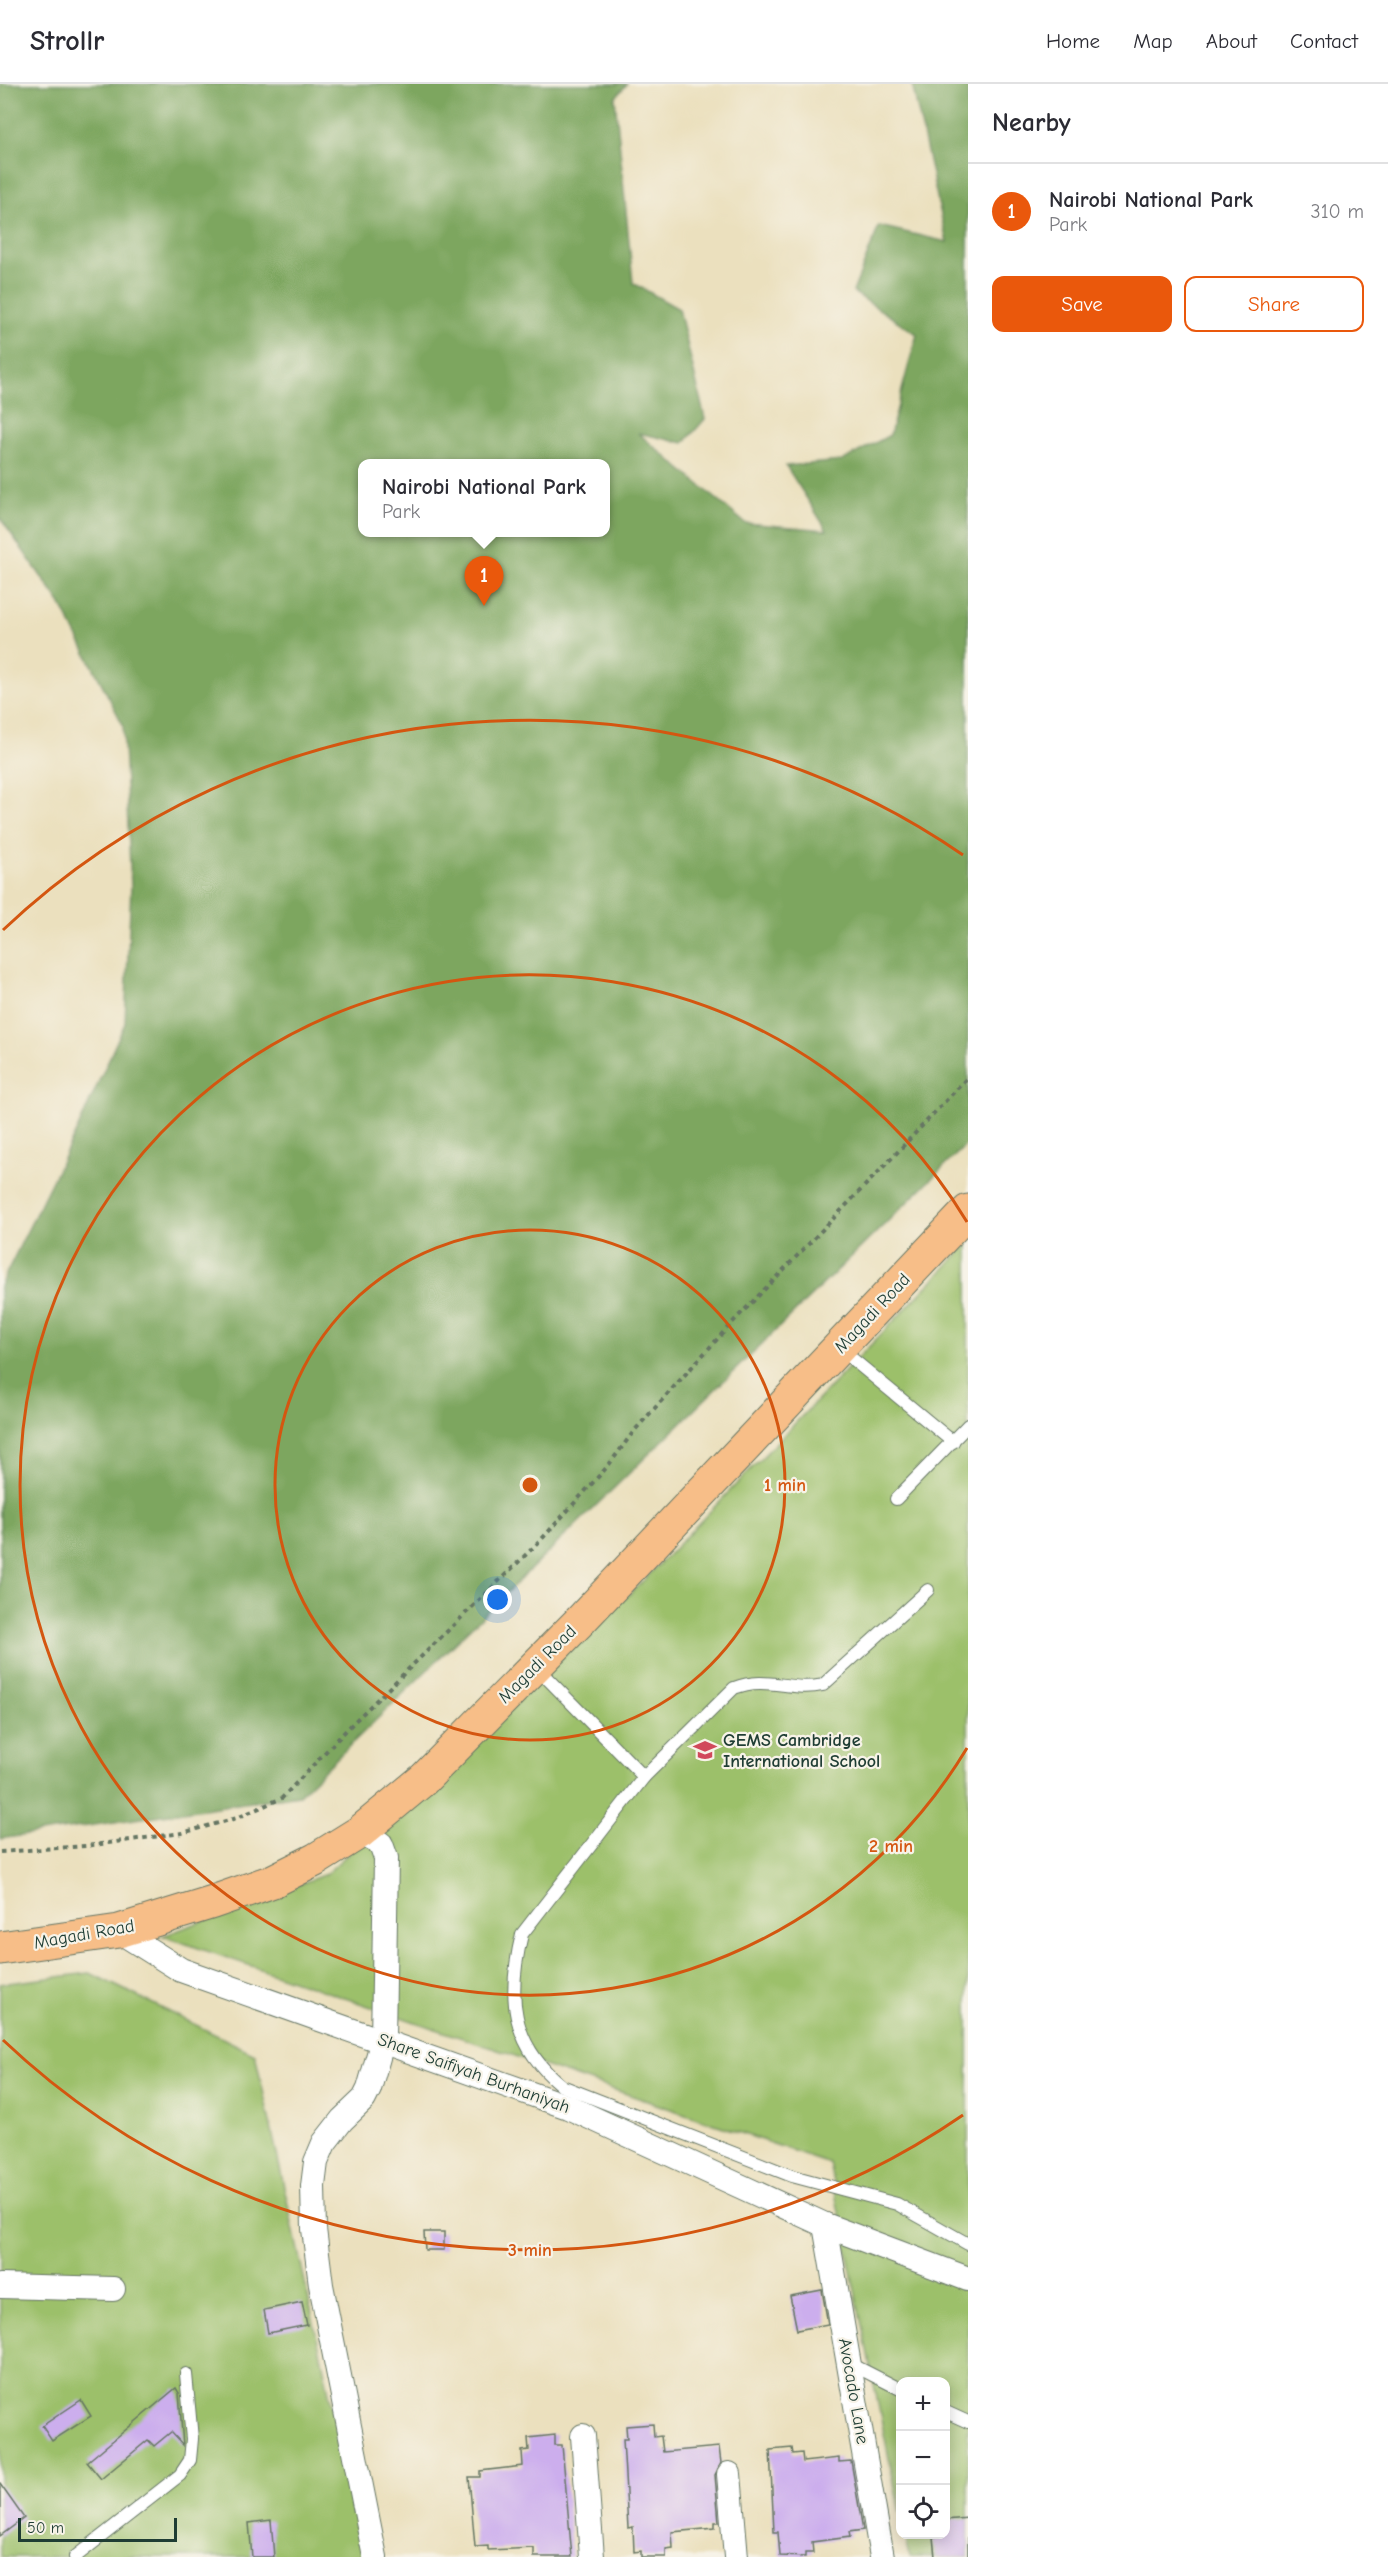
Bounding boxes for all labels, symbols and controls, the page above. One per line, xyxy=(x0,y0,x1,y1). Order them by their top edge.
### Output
text: Strollr xyxy=(30,25,104,57)
text: Home xyxy=(1046,29,1100,53)
text: Map xyxy=(1133,29,1173,53)
text: About xyxy=(1206,29,1257,53)
text: Contact xyxy=(1290,29,1358,53)
text: Nearby xyxy=(992,108,1071,138)
text: Nairobi National Park xyxy=(1049,187,1253,213)
text: 1 xyxy=(1008,200,1015,223)
text: 310 m xyxy=(1311,200,1364,223)
text: Park xyxy=(1049,213,1087,236)
button: Save xyxy=(992,276,1172,332)
button: Share xyxy=(1184,276,1364,332)
popup xyxy=(358,459,610,537)
text: Nairobi National Park xyxy=(382,474,586,500)
text: Park xyxy=(382,500,420,523)
pin: 1 xyxy=(464,556,504,606)
street label: Magadi Road xyxy=(830,1269,915,1358)
centre of rings xyxy=(520,1475,540,1495)
text: 1 min xyxy=(764,1475,806,1496)
your location xyxy=(483,1585,512,1614)
street label: Magadi Road xyxy=(494,1621,581,1708)
place label: GEMS Cambridge International School xyxy=(723,1730,880,1772)
school or university icon: GEMS Cambridge International School xyxy=(692,1737,718,1763)
text: 2 min xyxy=(869,1836,913,1857)
street label: Magadi Road xyxy=(32,1915,136,1954)
street label: Share Saifiyah Burhaniyah xyxy=(375,2029,573,2118)
text: 3 min xyxy=(508,2240,552,2261)
street label: Avocado Lane xyxy=(834,2337,873,2446)
map controls xyxy=(896,2377,950,2539)
button: + xyxy=(896,2377,950,2431)
button: − xyxy=(896,2431,950,2485)
button: locate xyxy=(896,2485,950,2539)
scale bar xyxy=(18,2515,177,2542)
text: 50 m xyxy=(27,2519,64,2537)

